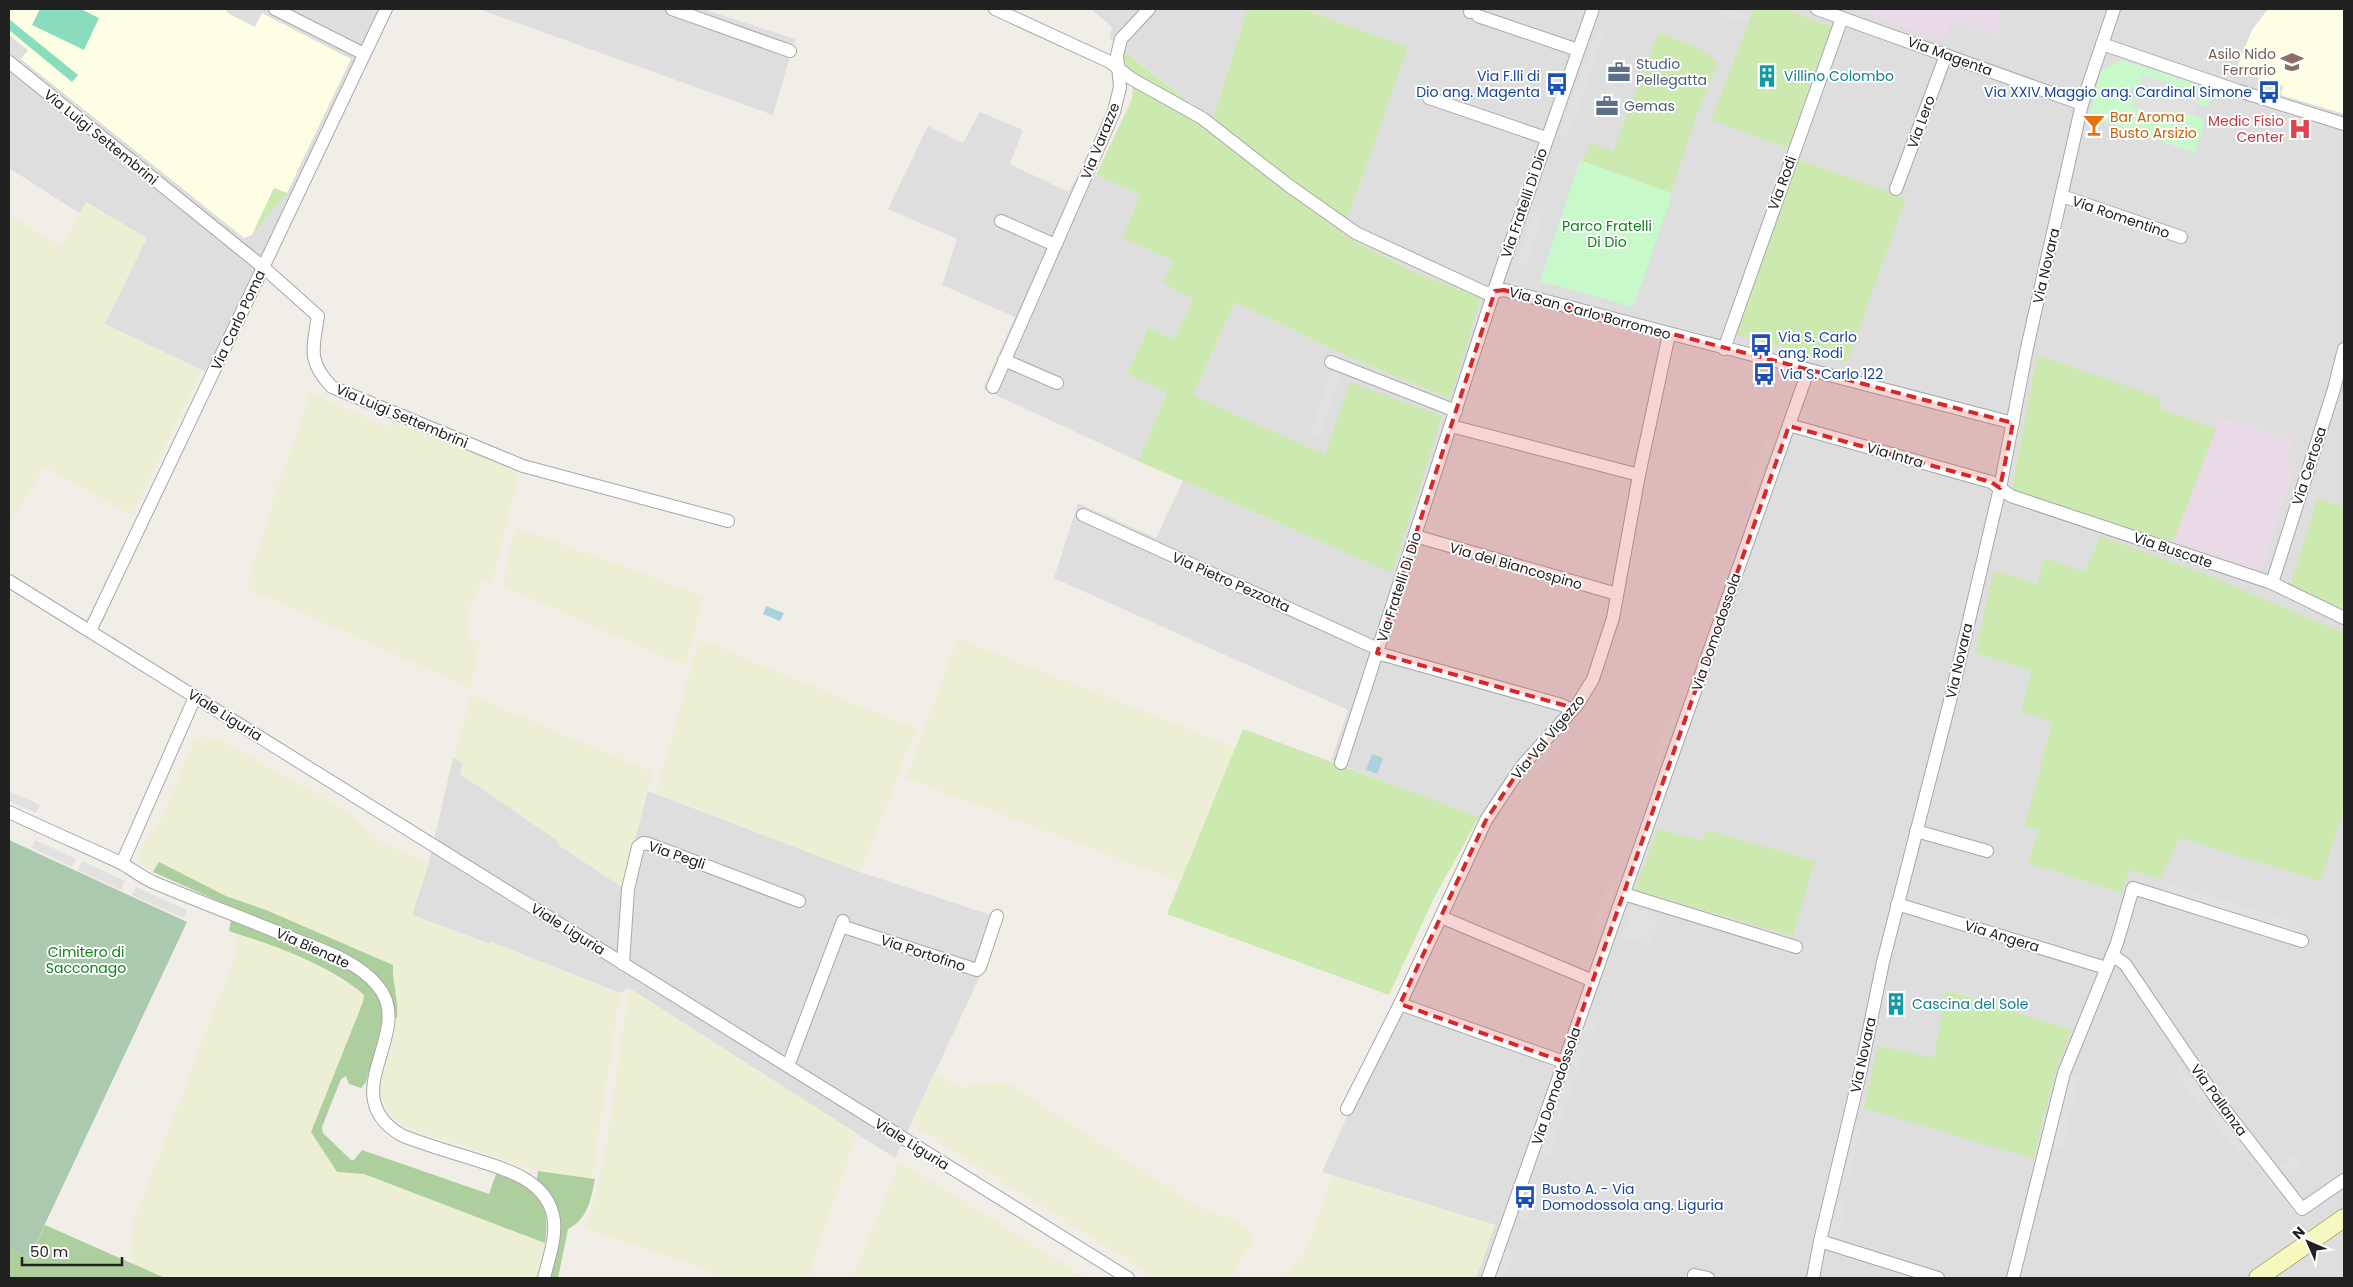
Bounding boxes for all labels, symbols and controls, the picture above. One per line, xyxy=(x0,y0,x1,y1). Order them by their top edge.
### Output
street label: Via Magenta xyxy=(1905,31,1995,81)
place label: Asilo Nido Ferrario xyxy=(2208,44,2276,80)
school or university icon: Asilo Nido Ferrario xyxy=(2279,49,2305,75)
place label: Studio Pellegatta xyxy=(1636,54,1707,90)
office icon: Studio Pellegatta xyxy=(1606,59,1632,85)
building icon: Villino Colombo xyxy=(1754,63,1780,89)
place label: Via F.lli di Dio ang. Magenta xyxy=(1416,66,1540,102)
place label: Villino Colombo xyxy=(1784,66,1894,86)
bus stop icon: Via F.lli di Dio ang. Magenta xyxy=(1544,71,1570,97)
bus stop icon: Via XXIV Maggio ang. Cardinal Simone xyxy=(2256,79,2282,105)
place label: Via XXIV Maggio ang. Cardinal Simone xyxy=(1984,82,2252,102)
street label: Via Luigi Settembrini xyxy=(40,85,162,189)
office icon: Gemas xyxy=(1594,93,1620,119)
street label: Via Lero xyxy=(1902,93,1940,151)
place label: Gemas xyxy=(1624,96,1675,116)
street label: Via Varazze xyxy=(1076,99,1125,182)
place label: Bar Aroma Busto Arsizio xyxy=(2110,107,2197,143)
place label: Medic Fisio Center xyxy=(2208,111,2284,147)
bar icon: Bar Aroma Busto Arsizio xyxy=(2081,112,2107,138)
hospital icon: Medic Fisio Center xyxy=(2287,116,2313,142)
street label: Via Fratelli Di Dio xyxy=(1496,145,1552,261)
street label: Via Rodi xyxy=(1763,153,1801,213)
street label: Via Romentino xyxy=(2069,191,2173,243)
park label: Parco Fratelli Di Dio xyxy=(1562,216,1652,252)
street label: Via Novara xyxy=(2028,226,2064,306)
street label: Via Carlo Poma xyxy=(206,267,270,373)
street label: Via San Carlo Borromeo xyxy=(1507,282,1673,344)
place label: Via S. Carlo ang. Rodi xyxy=(1778,327,1857,363)
bus stop icon: Via S. Carlo ang. Rodi xyxy=(1748,332,1774,358)
bus stop icon: Via S. Carlo 122 xyxy=(1751,361,1777,387)
place label: Via S. Carlo 122 xyxy=(1780,364,1883,384)
street label: Via Luigi Settembrini xyxy=(333,379,471,453)
street label: Via Certosa xyxy=(2287,424,2331,508)
street label: Via Intra xyxy=(1864,437,1926,473)
street label: Via Buscate xyxy=(2131,527,2216,573)
street label: Via Fratelli Di Dio xyxy=(1372,529,1426,645)
street label: Via del Biancospino xyxy=(1447,537,1585,595)
street label: Via Pietro Pezzotta xyxy=(1169,547,1293,617)
street label: Via Domodossola xyxy=(1686,570,1746,694)
street label: Via Novara xyxy=(1941,621,1977,701)
street label: Viale Liguria xyxy=(184,684,266,746)
street label: Via Val Vigezzo xyxy=(1507,690,1589,784)
street label: Via Pegli xyxy=(646,836,708,874)
street label: Viale Liguria xyxy=(527,898,609,960)
street label: Via Angera xyxy=(1962,915,2042,957)
street label: Via Bienate xyxy=(273,923,353,973)
street label: Via Portofino xyxy=(878,930,968,976)
park label: Cimitero di Sacconago xyxy=(46,942,126,978)
building icon: Cascina del Sole xyxy=(1883,991,1909,1017)
place label: Cascina del Sole xyxy=(1912,994,2029,1014)
street label: Via Novara xyxy=(1845,1015,1881,1095)
street label: Via Domodossola xyxy=(1526,1024,1586,1148)
street label: Via Pallanza xyxy=(2186,1060,2252,1140)
street label: Viale Liguria xyxy=(871,1113,953,1175)
place label: Busto A. - Via Domodossola ang. Liguria xyxy=(1542,1179,1724,1215)
bus stop icon: Busto A. - Via Domodossola ang. Liguria xyxy=(1512,1184,1538,1210)
north arrow xyxy=(2283,1217,2333,1267)
text: N xyxy=(2288,1222,2310,1244)
scale bar xyxy=(22,1234,122,1266)
text: 50 m xyxy=(30,1241,68,1262)

